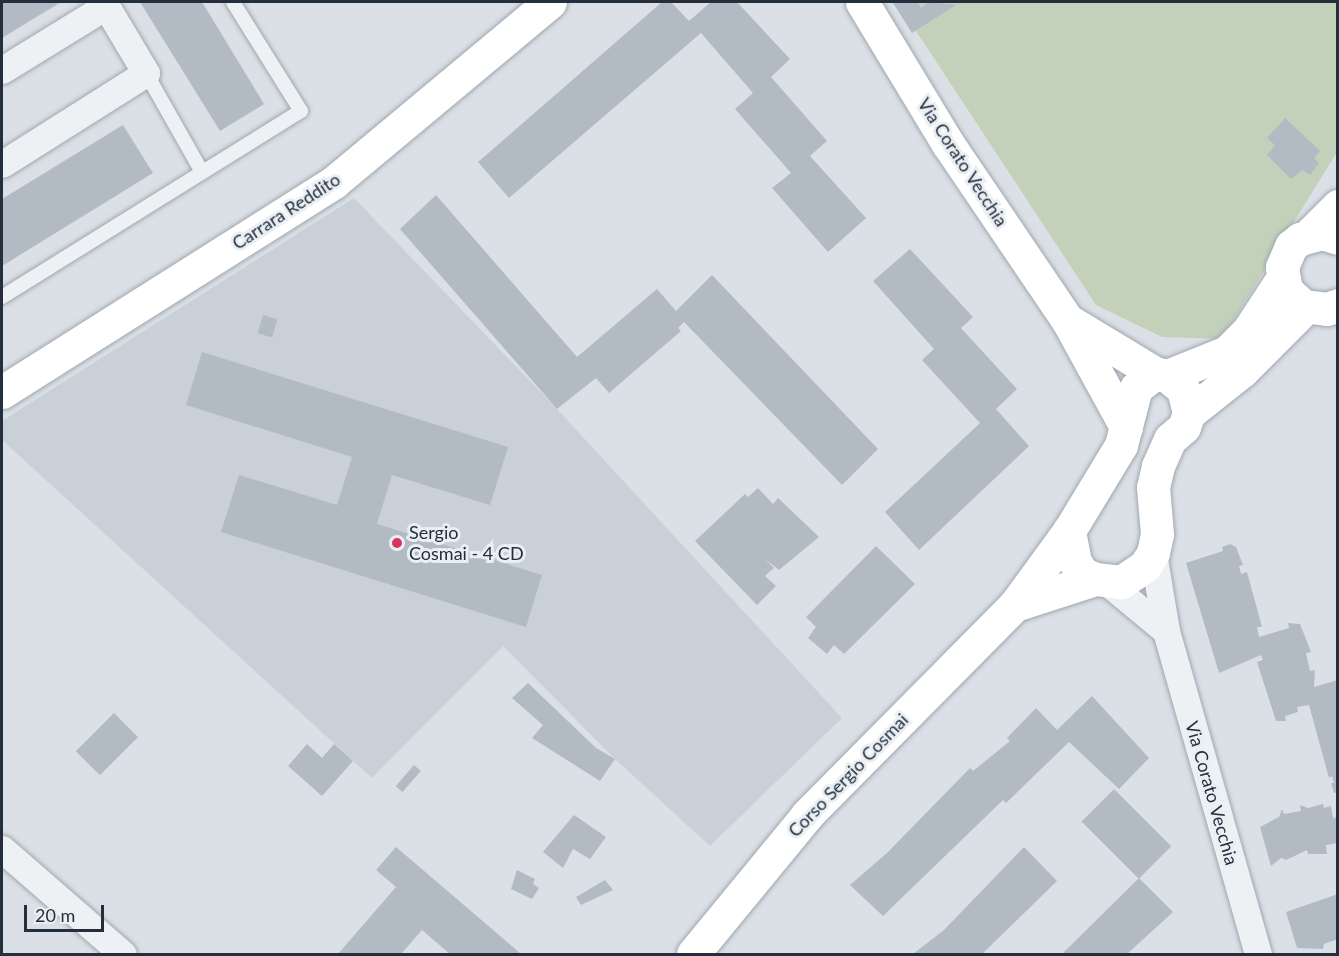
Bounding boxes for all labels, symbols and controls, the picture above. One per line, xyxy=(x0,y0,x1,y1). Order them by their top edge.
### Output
street label: Via Corato Vecchia xyxy=(913,94,1013,230)
street label: Carrara Reddito xyxy=(228,168,344,254)
place label: Sergio Cosmai - 4 CD xyxy=(409,522,524,564)
marker: Sergio Cosmai - 4 CD xyxy=(390,536,404,550)
street label: Corso Sergio Cosmai xyxy=(784,709,912,841)
street label: Via Corato Vecchia xyxy=(1181,718,1243,868)
scale bar xyxy=(27,893,106,931)
text: 20 m xyxy=(35,904,75,926)

